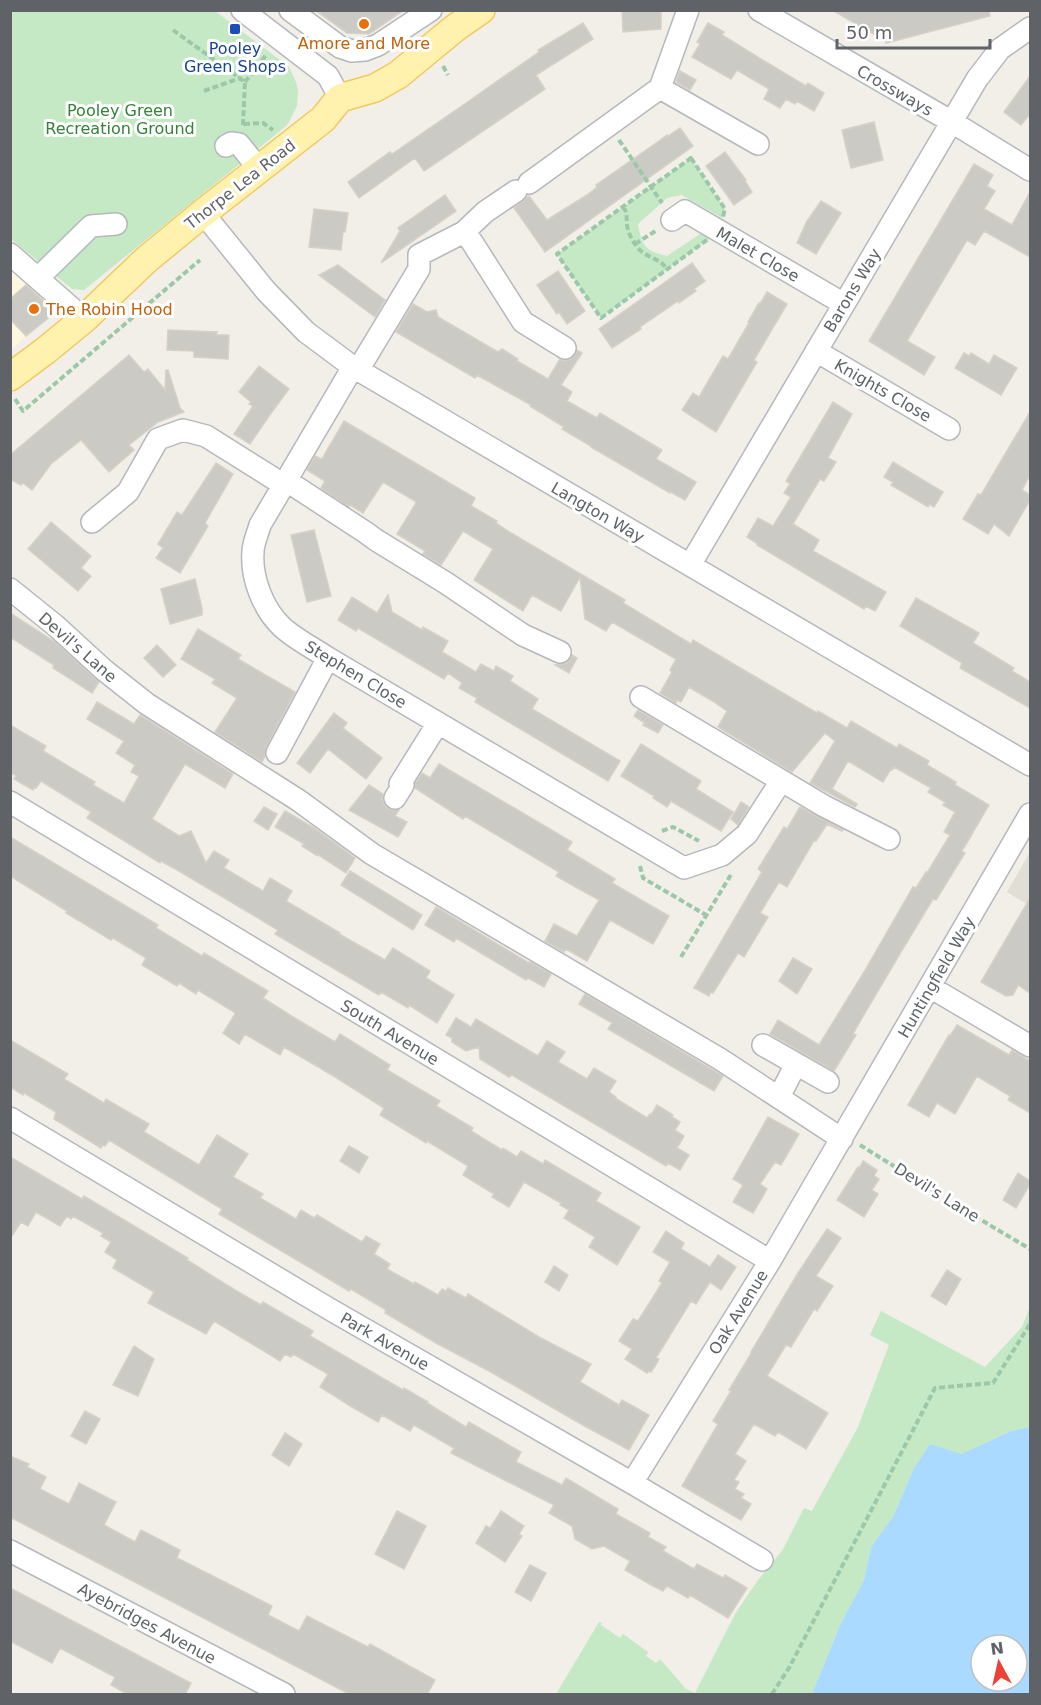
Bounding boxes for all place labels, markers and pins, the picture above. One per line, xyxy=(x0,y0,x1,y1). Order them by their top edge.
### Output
marker: Amore and More xyxy=(357,17,371,31)
marker: Pooley Green Shops xyxy=(228,22,242,36)
place label: Amore and More xyxy=(298,34,430,53)
place label: Pooley Green Shops xyxy=(184,39,286,76)
place label: The Robin Hood xyxy=(45,300,173,319)
marker: The Robin Hood xyxy=(27,302,41,316)

